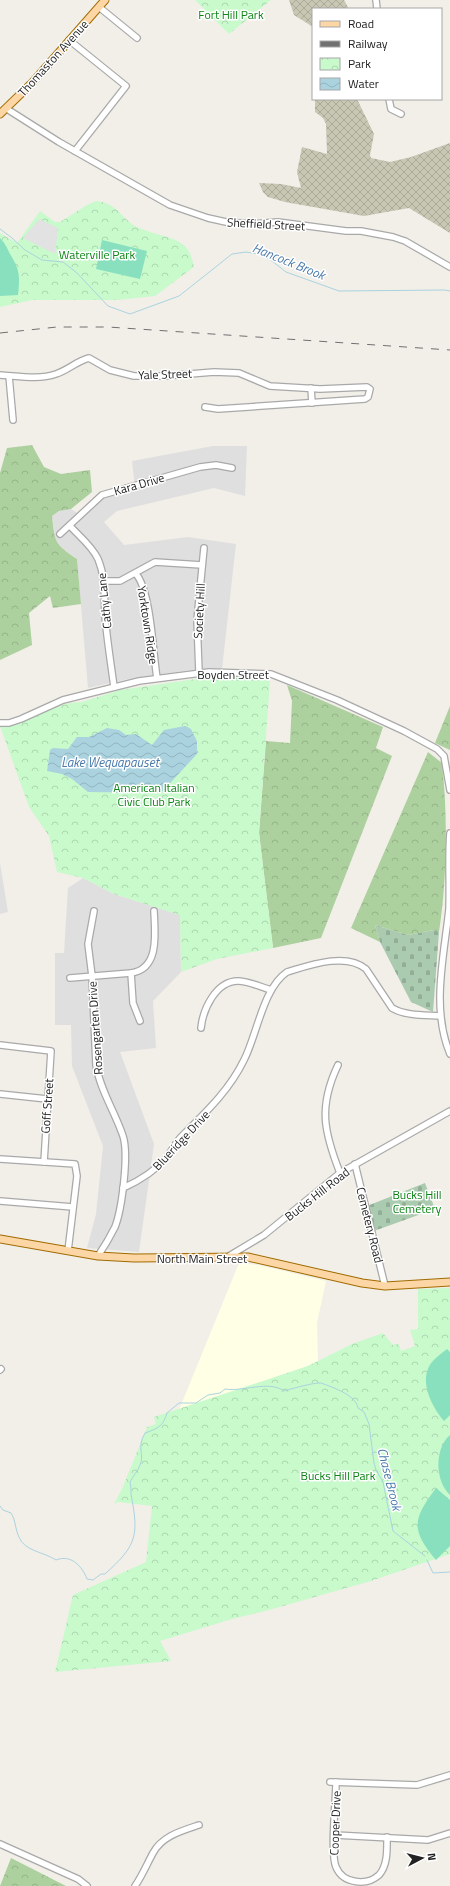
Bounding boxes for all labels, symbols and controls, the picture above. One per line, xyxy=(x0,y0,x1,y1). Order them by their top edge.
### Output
park label: Fort Hill Park xyxy=(198,5,264,24)
legend xyxy=(312,8,442,100)
text: Road xyxy=(348,14,374,33)
street label: Thomaston Avenue xyxy=(13,15,93,101)
text: Railway xyxy=(348,34,388,53)
text: Park xyxy=(348,54,371,73)
text: Water xyxy=(348,74,379,93)
street label: Sheffield Street xyxy=(226,212,306,236)
water label: Hancock Brook xyxy=(250,237,330,285)
park label: Waterville Park xyxy=(59,245,135,264)
street label: Yale Street xyxy=(138,364,193,384)
street label: Kara Drive xyxy=(111,468,167,500)
street label: Cathy Lane xyxy=(92,572,116,630)
street label: Society Hill xyxy=(188,583,210,639)
street label: Yorktown Ridge xyxy=(132,584,164,666)
street label: Boyden Street xyxy=(197,665,270,684)
water label: Lake Wequapauset xyxy=(61,752,161,772)
park label: American Italian Civic Club Park xyxy=(113,778,195,811)
street label: Rosengarten Drive xyxy=(82,981,108,1075)
street label: Goff Street xyxy=(36,1077,58,1134)
street label: Blueridge Drive xyxy=(148,1105,214,1175)
street label: Bucks Hill Road xyxy=(280,1163,354,1225)
street label: Cemetery Road xyxy=(351,1185,389,1265)
park label: Bucks Hill Cemetery xyxy=(392,1185,442,1218)
street label: North Main Street xyxy=(157,1249,248,1268)
water label: Chase Brook xyxy=(373,1446,408,1515)
park label: Bucks Hill Park xyxy=(301,1466,376,1485)
street label: Cooper Drive xyxy=(324,1790,346,1856)
north arrow xyxy=(402,1838,442,1878)
text: N xyxy=(424,1852,440,1862)

